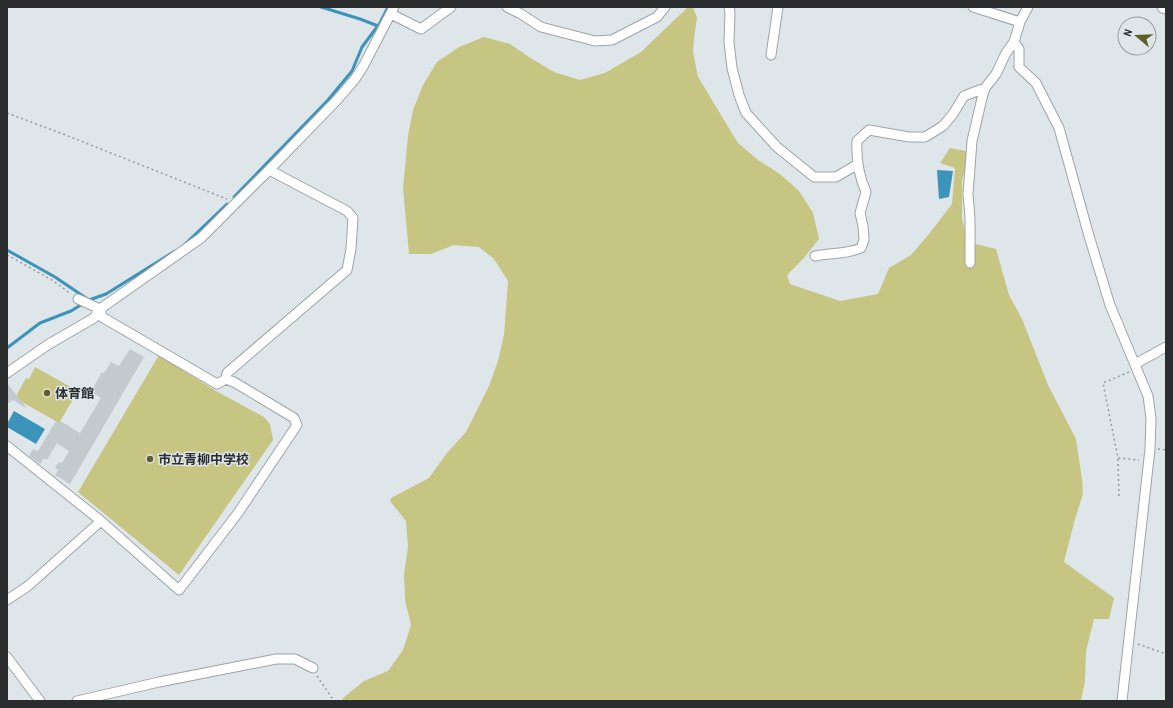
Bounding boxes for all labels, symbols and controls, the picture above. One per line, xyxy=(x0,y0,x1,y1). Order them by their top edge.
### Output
north arrow xyxy=(1117,16,1157,56)
text: N xyxy=(1120,27,1135,38)
place label: 体育館 xyxy=(55,385,94,402)
marker: 体育館 xyxy=(42,388,52,398)
place label: 市立青柳中学校 xyxy=(158,451,249,468)
marker: 市立青柳中学校 xyxy=(145,454,155,464)

